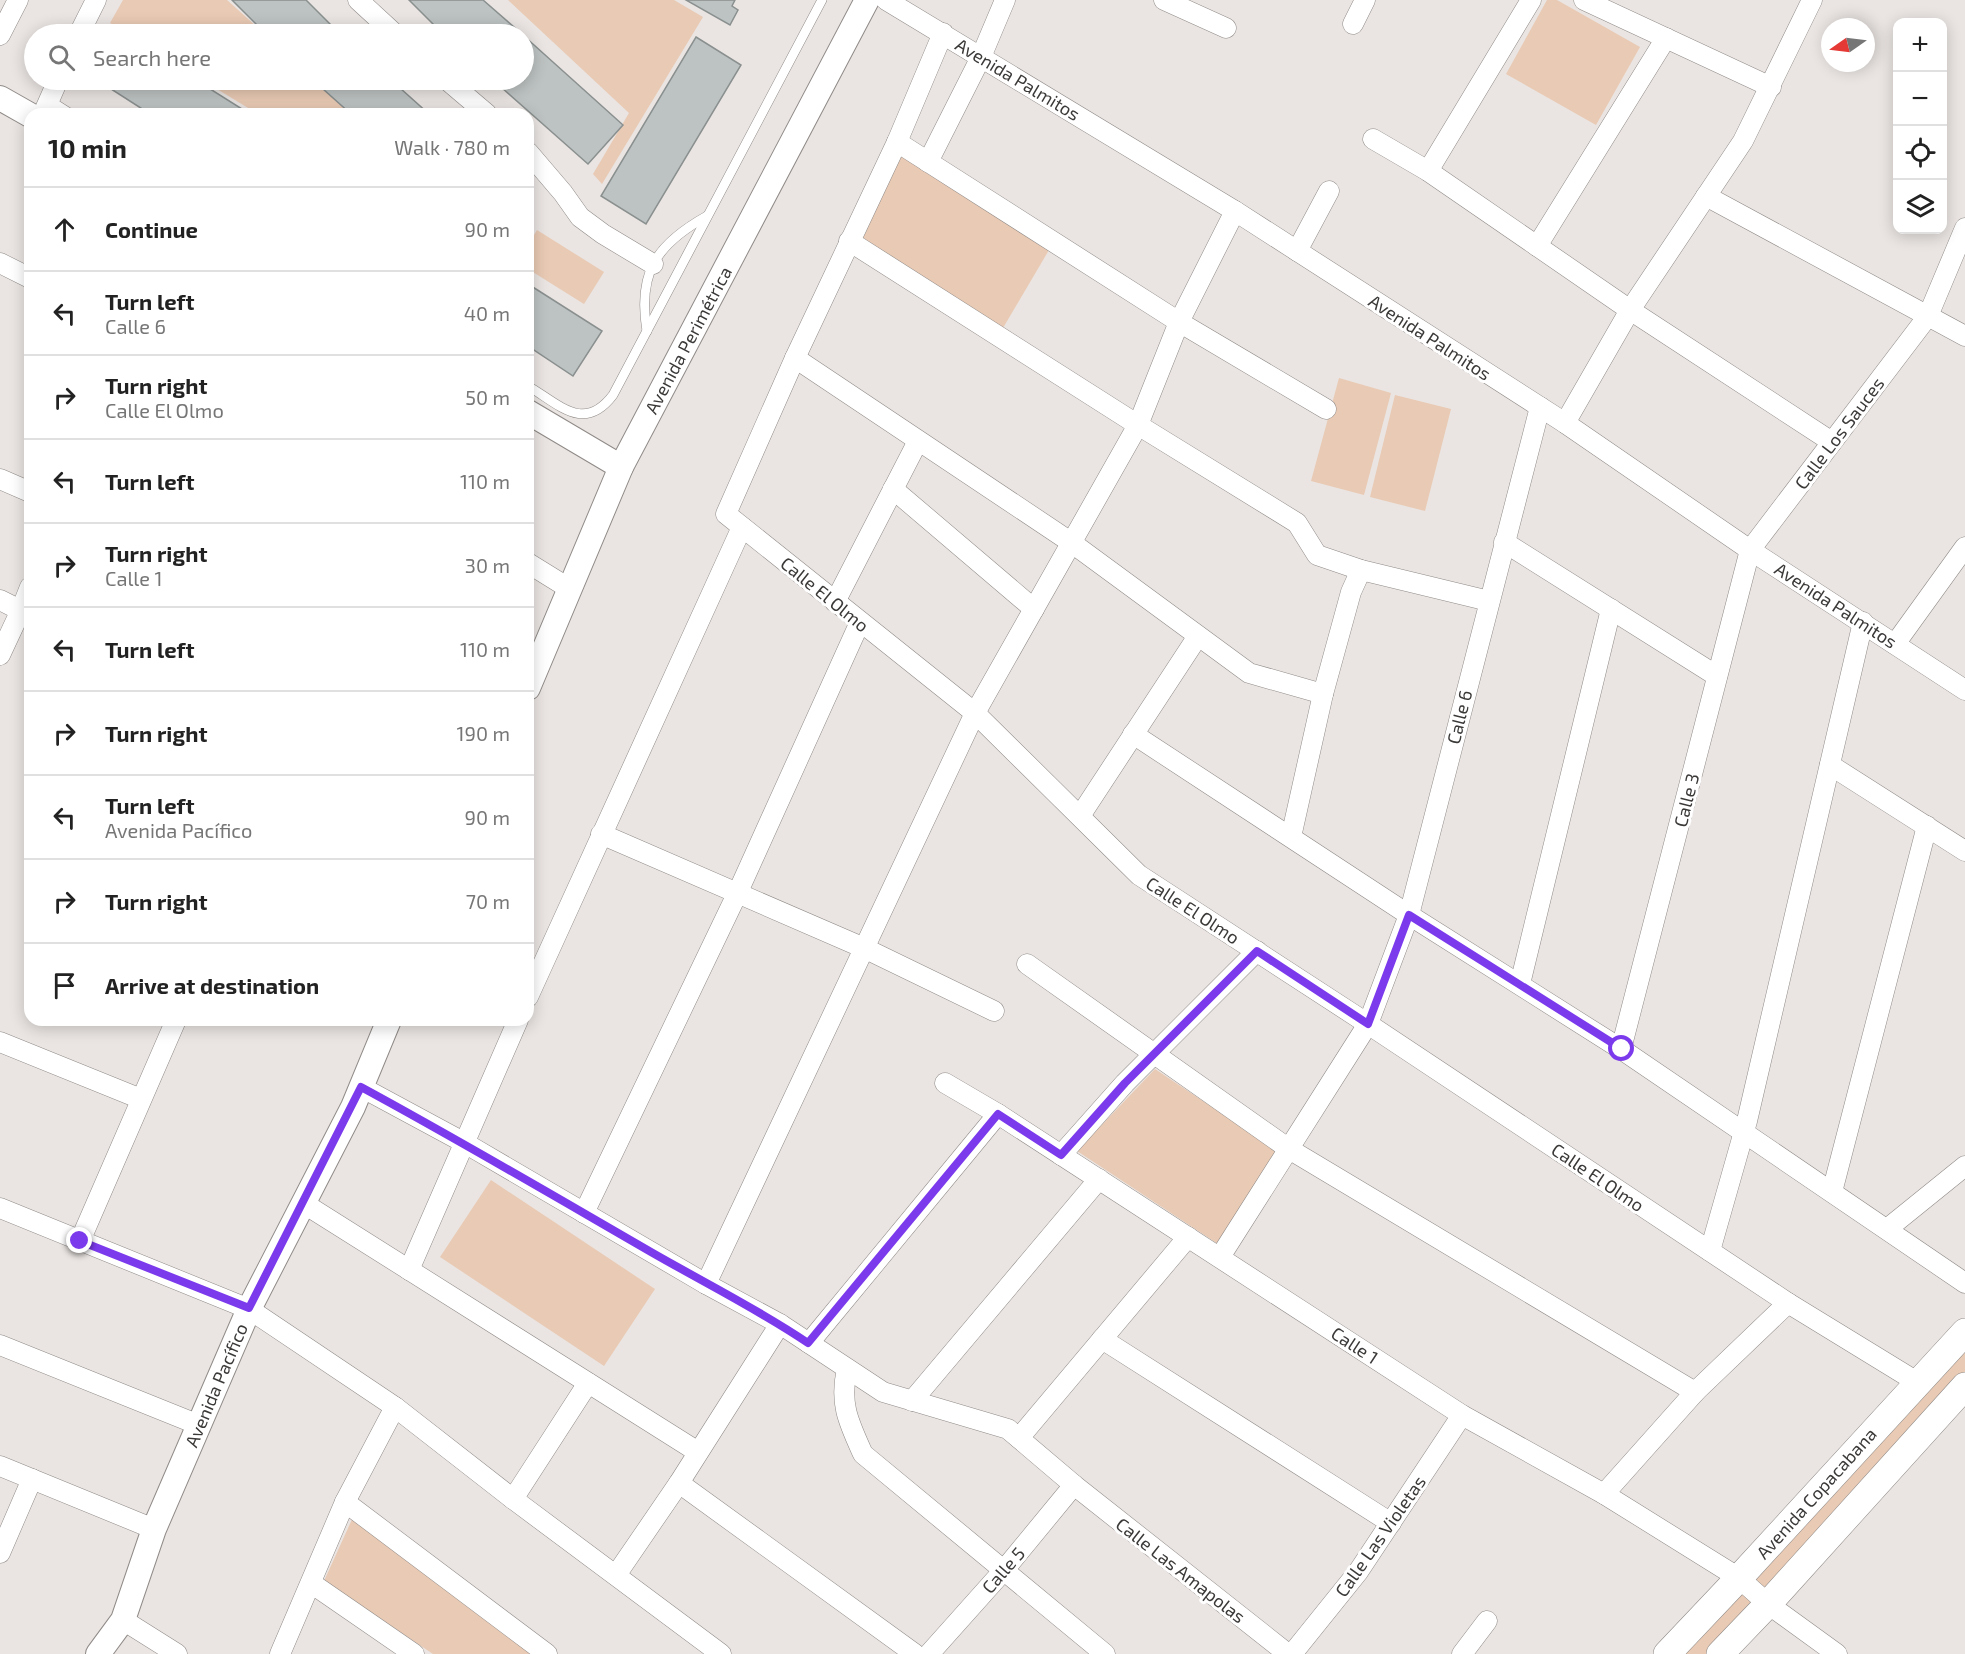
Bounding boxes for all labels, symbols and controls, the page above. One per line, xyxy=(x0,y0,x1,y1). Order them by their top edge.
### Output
north arrow xyxy=(1821,18,1875,72)
map controls xyxy=(1893,18,1947,234)
button: + xyxy=(1893,18,1947,72)
search box xyxy=(24,24,534,90)
street label: Avenida Palmitos xyxy=(952,33,1084,125)
icon: search xyxy=(45,41,78,74)
text: Search here xyxy=(93,44,211,70)
button: − xyxy=(1893,72,1947,126)
button: locate xyxy=(1893,126,1947,180)
text: 10 min xyxy=(48,132,127,163)
text: Walk · 780 m xyxy=(394,135,510,159)
button: layers xyxy=(1893,180,1947,234)
icon: ahead xyxy=(48,213,81,246)
text: Continue xyxy=(105,216,198,242)
text: 90 m xyxy=(465,217,510,241)
street label: Avenida Perimétrica xyxy=(640,263,736,417)
text: Turn left xyxy=(105,288,194,314)
street label: Avenida Palmitos xyxy=(1365,289,1495,385)
icon: left xyxy=(48,297,81,330)
text: 40 m xyxy=(464,301,510,325)
text: Calle 6 xyxy=(105,314,166,338)
text: Turn right xyxy=(105,372,207,398)
street label: Calle Los Sauces xyxy=(1790,373,1888,493)
icon: right xyxy=(48,381,81,414)
text: 50 m xyxy=(465,385,510,409)
text: Calle El Olmo xyxy=(105,398,224,422)
icon: left xyxy=(48,465,81,498)
text: Turn left xyxy=(105,468,194,494)
text: 110 m xyxy=(460,469,510,493)
text: Turn right xyxy=(105,540,207,566)
icon: right xyxy=(48,549,81,582)
street label: Calle El Olmo xyxy=(777,552,873,636)
text: 30 m xyxy=(465,553,510,577)
street label: Avenida Palmitos xyxy=(1771,557,1901,653)
text: Calle 1 xyxy=(105,566,162,590)
icon: left xyxy=(48,633,81,666)
text: Turn left xyxy=(105,636,194,662)
text: 110 m xyxy=(460,637,510,661)
street label: Calle 6 xyxy=(1442,688,1476,746)
icon: right xyxy=(48,717,81,750)
text: Turn right xyxy=(105,720,207,746)
text: 190 m xyxy=(457,721,510,745)
street label: Calle 3 xyxy=(1669,771,1703,829)
text: Turn left xyxy=(105,792,194,818)
icon: left xyxy=(48,801,81,834)
text: 90 m xyxy=(465,805,510,829)
text: Avenida Pacífico xyxy=(105,818,252,842)
street label: Calle El Olmo xyxy=(1142,872,1244,948)
icon: right xyxy=(48,885,81,918)
text: Turn right xyxy=(105,888,207,914)
text: 70 m xyxy=(466,889,510,913)
icon: arrive xyxy=(48,969,81,1002)
text: Arrive at destination xyxy=(105,972,319,998)
route start xyxy=(1608,1035,1634,1061)
street label: Calle El Olmo xyxy=(1548,1138,1648,1216)
route end xyxy=(66,1227,92,1253)
street label: Avenida Pacífico xyxy=(180,1320,252,1450)
street label: Calle 1 xyxy=(1327,1322,1383,1368)
street label: Avenida Copacabana xyxy=(1751,1423,1881,1563)
street label: Calle Las Violetas xyxy=(1330,1471,1430,1601)
street label: Calle Las Amapolas xyxy=(1112,1513,1250,1627)
street label: Calle 5 xyxy=(977,1542,1029,1598)

